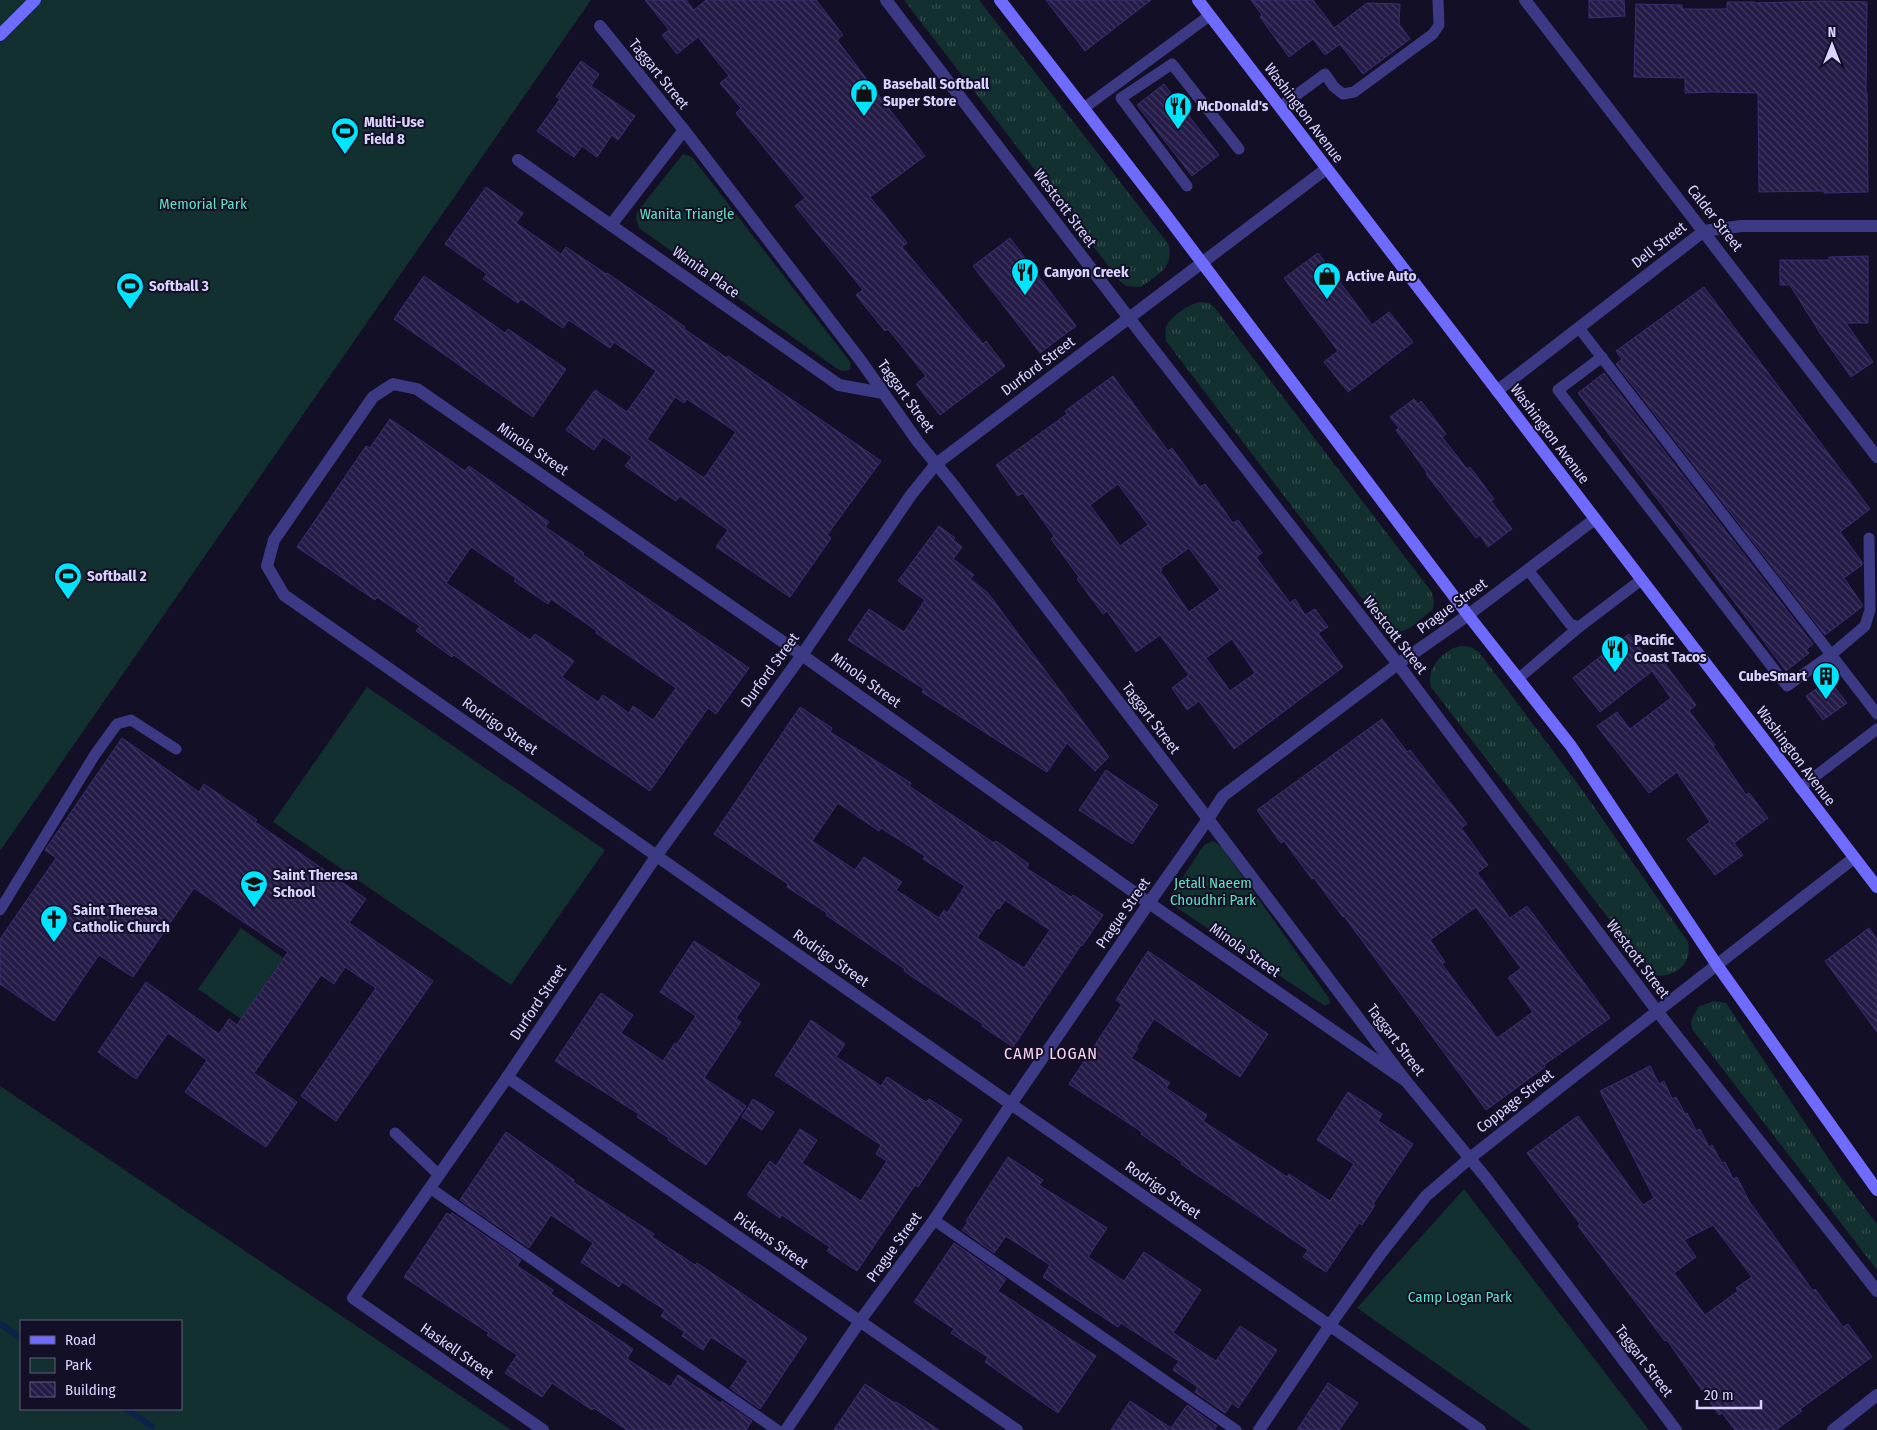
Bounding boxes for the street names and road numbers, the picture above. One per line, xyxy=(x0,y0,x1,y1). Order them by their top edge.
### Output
street label: Taggart Street xyxy=(625,35,693,113)
street label: Washington Avenue xyxy=(1261,60,1347,166)
street label: Westcott Street xyxy=(1030,165,1100,251)
street label: Calder Street xyxy=(1683,181,1747,255)
street label: Dell Street xyxy=(1628,218,1690,272)
street label: Wanita Place xyxy=(669,242,743,302)
street label: Durford Street xyxy=(998,332,1078,399)
street label: Taggart Street xyxy=(874,356,938,436)
street label: Washington Avenue xyxy=(1507,381,1593,487)
street label: Minola Street xyxy=(494,419,572,479)
street label: Prague Street xyxy=(1414,575,1491,637)
street label: Westcott Street xyxy=(1359,592,1431,678)
street label: Durford Street xyxy=(737,629,803,711)
street label: Minola Street xyxy=(828,649,904,711)
street label: Taggart Street xyxy=(1118,679,1184,757)
street label: Rodrigo Street xyxy=(459,693,541,759)
street label: Washington Avenue xyxy=(1753,703,1839,809)
street label: Prague Street xyxy=(1092,874,1154,952)
street label: Westcott Street xyxy=(1603,916,1673,1002)
street label: Minola Street xyxy=(1206,919,1284,981)
street label: Rodrigo Street xyxy=(790,925,872,991)
street label: Durford Street xyxy=(506,961,570,1043)
street label: Taggart Street xyxy=(1363,1001,1429,1079)
street label: Coppage Street xyxy=(1473,1065,1557,1137)
street label: Rodrigo Street xyxy=(1122,1157,1204,1223)
street label: Pickens Street xyxy=(730,1208,812,1272)
street label: Prague Street xyxy=(863,1208,925,1285)
street label: Haskell Street xyxy=(417,1319,497,1383)
street label: Taggart Street xyxy=(1611,1322,1677,1400)

